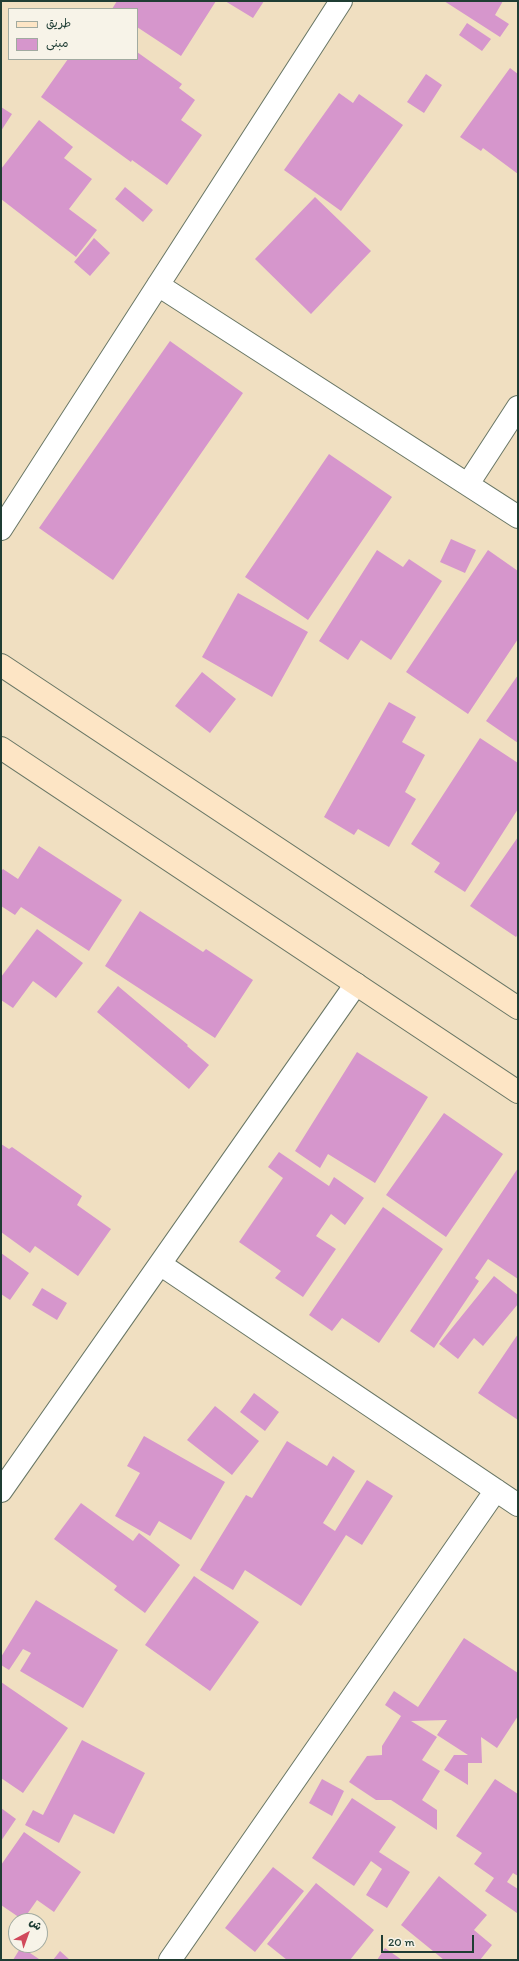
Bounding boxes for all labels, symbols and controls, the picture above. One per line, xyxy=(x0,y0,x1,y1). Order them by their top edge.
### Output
legend xyxy=(8,8,138,60)
text: طريق xyxy=(46,16,71,30)
text: مبنى xyxy=(46,36,69,50)
north arrow xyxy=(8,1913,48,1953)
text: ش xyxy=(27,1915,44,1933)
scale bar xyxy=(383,1927,476,1953)
text: 20 m xyxy=(388,1935,415,1949)

